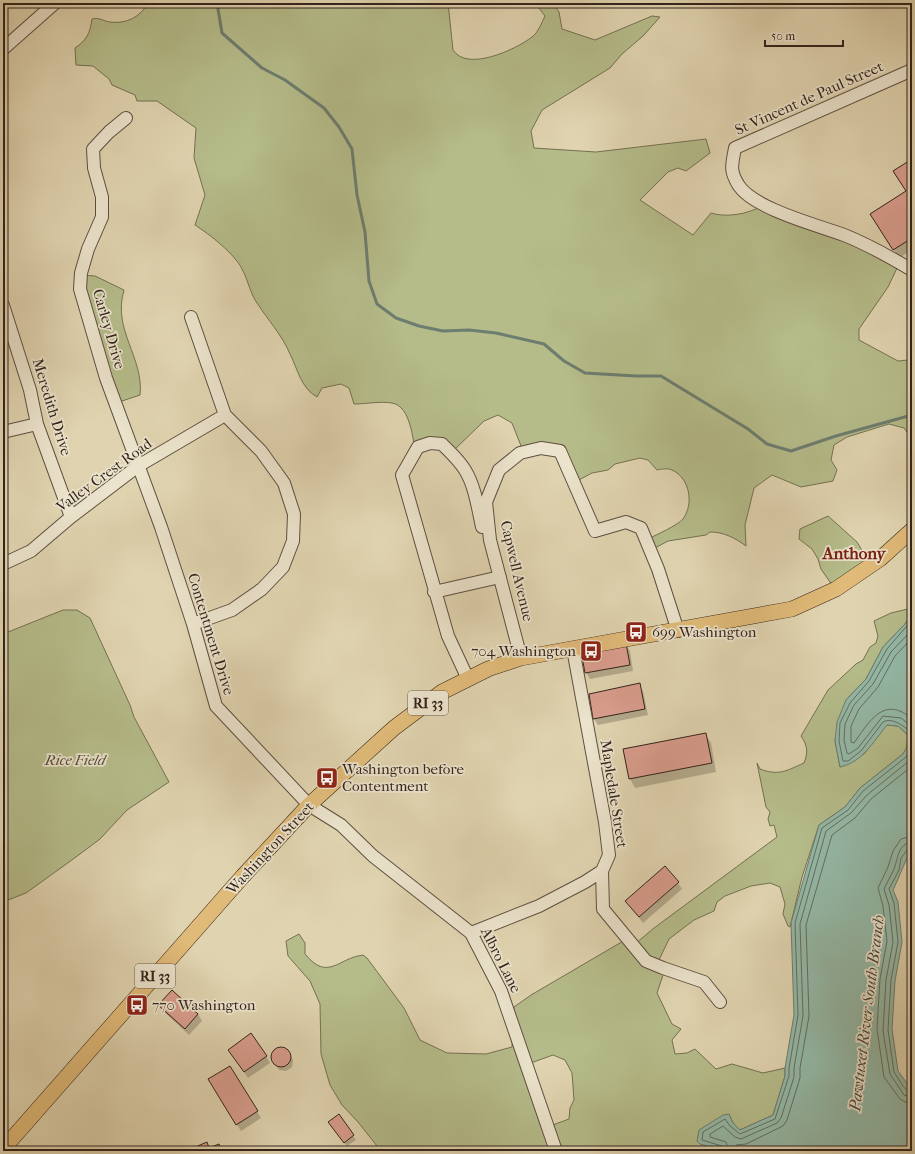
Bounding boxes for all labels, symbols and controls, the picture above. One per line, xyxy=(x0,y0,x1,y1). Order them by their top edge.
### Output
scale bar xyxy=(765,22,843,48)
text: 50 m xyxy=(771,29,795,43)
street label: St Vincent de Paul Street xyxy=(732,57,886,139)
street label: Carley Drive xyxy=(89,287,129,372)
street label: Meredith Drive xyxy=(29,356,76,458)
street label: Valley Crest Road xyxy=(52,434,156,516)
street label: Capwell Avenue xyxy=(497,519,537,624)
district label: Anthony xyxy=(821,543,887,564)
street label: Contentment Drive xyxy=(184,571,238,698)
bus stop icon: 699 Washington xyxy=(623,619,649,645)
place label: 699 Washington xyxy=(652,623,757,641)
bus stop icon: 704 Washington xyxy=(578,638,604,664)
place label: 704 Washington xyxy=(471,642,576,660)
road number: RI 33 xyxy=(408,691,448,715)
street label: Mapledale Street xyxy=(597,739,632,850)
park label: Rice Field xyxy=(44,751,108,769)
place label: Washington before Contentment xyxy=(341,760,464,795)
bus stop icon: Washington before Contentment xyxy=(314,765,340,791)
street label: Washington Street xyxy=(222,797,318,899)
water label: Pawtuxet River South Branch xyxy=(845,914,888,1113)
street label: Albro Lane xyxy=(476,924,525,996)
road number: RI 33 xyxy=(135,964,175,988)
bus stop icon: 770 Washington xyxy=(124,992,150,1018)
place label: 770 Washington xyxy=(152,996,256,1014)

